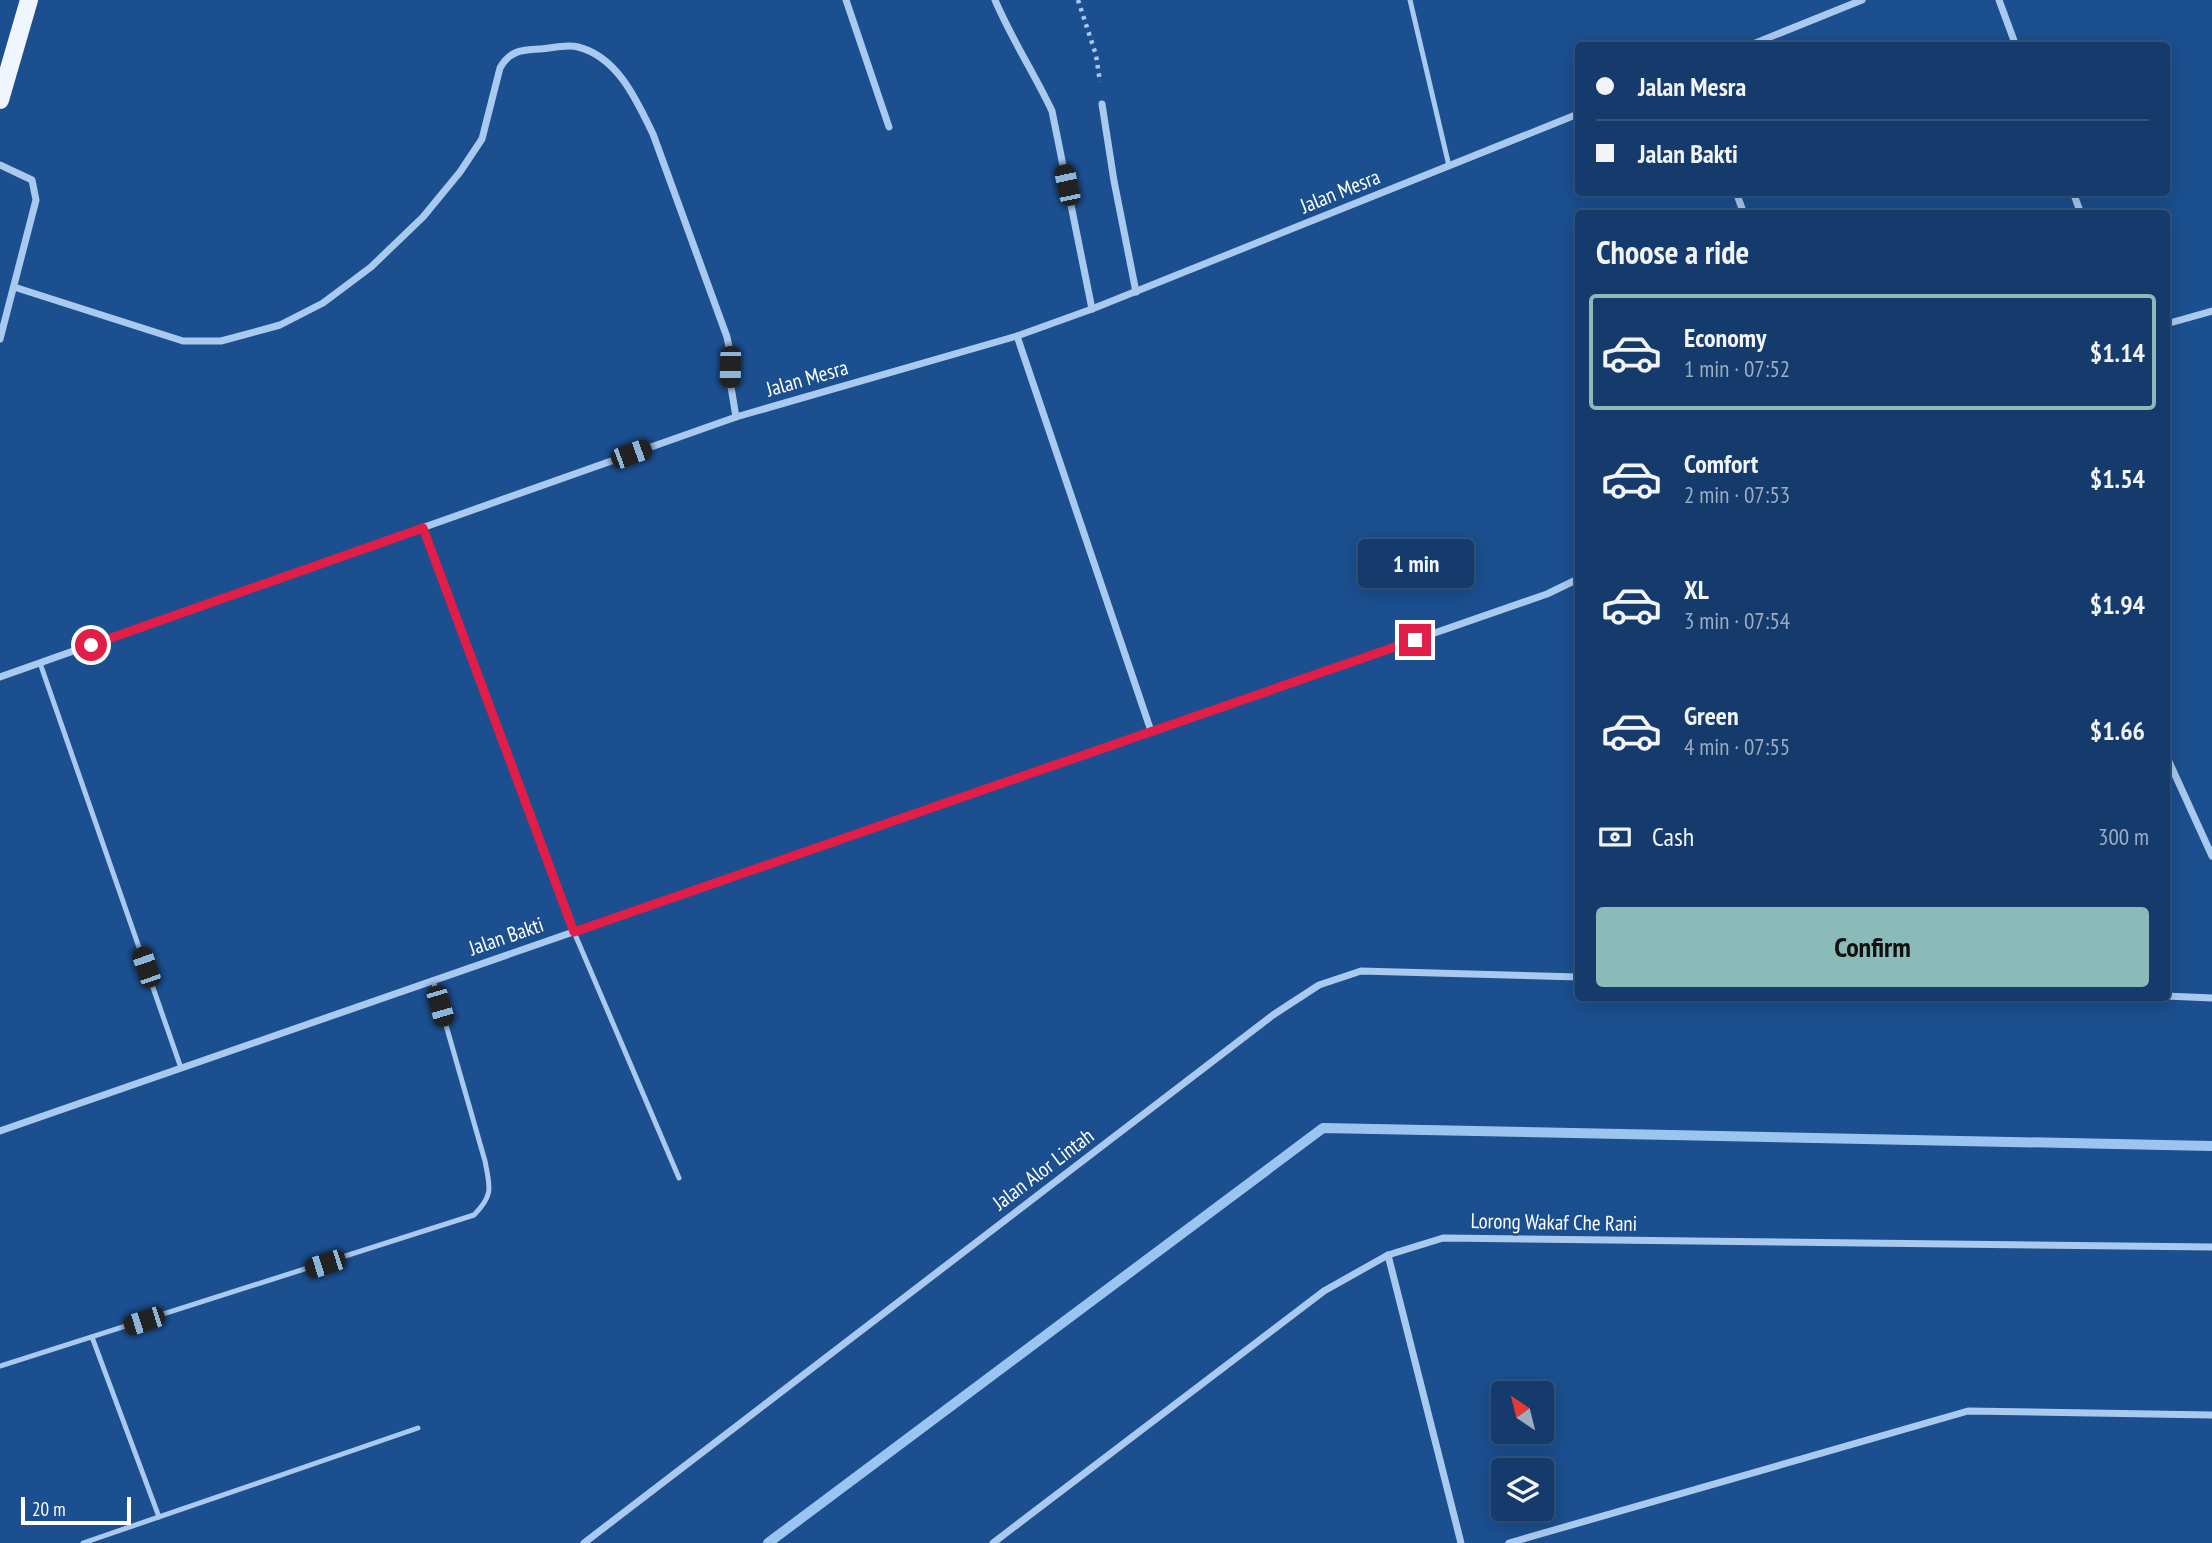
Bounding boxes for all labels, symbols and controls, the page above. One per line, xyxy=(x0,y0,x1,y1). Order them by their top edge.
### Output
text: Jalan Mesra xyxy=(1638,70,1746,103)
text: Jalan Bakti xyxy=(1638,137,1738,170)
car xyxy=(1053,162,1082,208)
street label: Jalan Mesra xyxy=(1295,163,1384,220)
text: Choose a ride xyxy=(1596,231,1749,273)
icon: car xyxy=(1600,321,1663,384)
text: Economy xyxy=(1684,321,1766,354)
text: $1.14 xyxy=(2090,336,2145,369)
car xyxy=(720,346,741,388)
street label: Jalan Mesra xyxy=(762,353,851,403)
text: 1 min · 07:52 xyxy=(1684,354,1790,383)
car xyxy=(608,437,655,471)
icon: car xyxy=(1600,447,1663,510)
text: Comfort xyxy=(1684,447,1758,480)
text: $1.54 xyxy=(2090,462,2145,495)
text: 2 min · 07:53 xyxy=(1684,480,1790,509)
callout: 1 min xyxy=(1357,538,1473,588)
text: 1 min xyxy=(1393,549,1439,578)
icon: car xyxy=(1600,573,1663,636)
text: XL xyxy=(1684,573,1709,606)
text: $1.94 xyxy=(2090,588,2145,621)
text: 3 min · 07:54 xyxy=(1684,606,1790,635)
route end xyxy=(1399,624,1431,656)
route start xyxy=(75,629,107,661)
icon: car xyxy=(1600,699,1663,762)
text: Green xyxy=(1684,699,1739,732)
text: $1.66 xyxy=(2090,714,2145,747)
text: 4 min · 07:55 xyxy=(1684,732,1790,761)
icon: cash xyxy=(1596,818,1634,856)
text: Cash xyxy=(1652,820,1694,853)
text: 300 m xyxy=(2098,822,2149,851)
button: Confirm xyxy=(1596,907,2149,987)
street label: Jalan Bakti xyxy=(464,911,547,962)
car xyxy=(130,944,163,990)
car xyxy=(425,983,456,1029)
street label: Jalan Alor Lintah xyxy=(986,1122,1099,1216)
street label: Lorong Wakaf Che Rani xyxy=(1471,1207,1637,1237)
car xyxy=(302,1248,349,1280)
car xyxy=(121,1305,168,1337)
north arrow xyxy=(1491,1381,1554,1444)
map controls xyxy=(1491,1381,1554,1521)
button: layers xyxy=(1491,1458,1554,1521)
scale bar xyxy=(21,1494,131,1526)
text: 20 m xyxy=(32,1497,66,1521)

